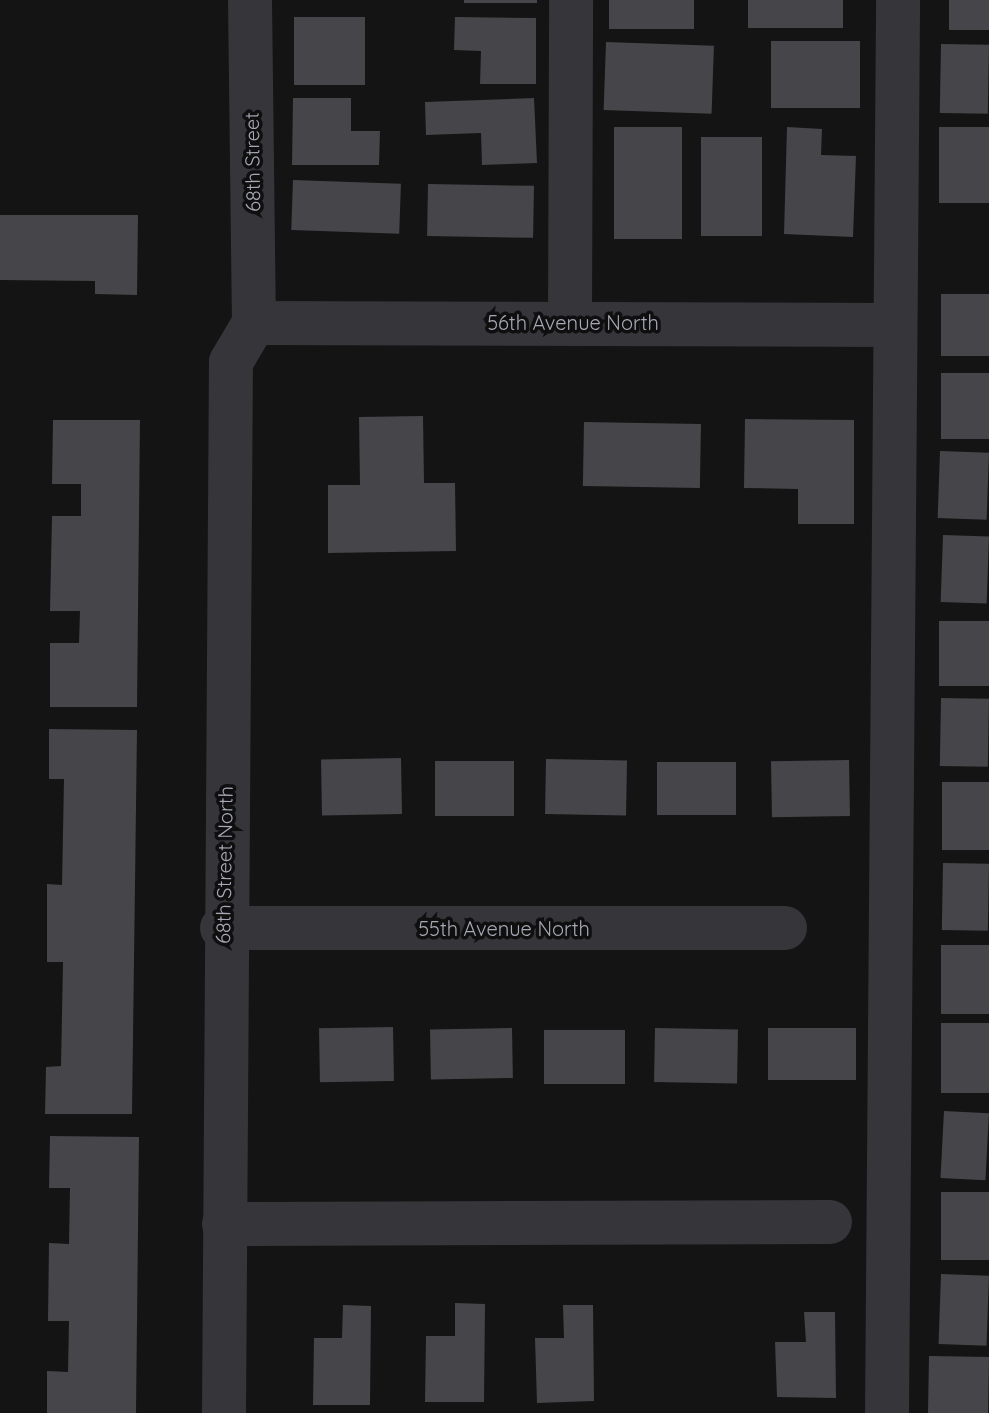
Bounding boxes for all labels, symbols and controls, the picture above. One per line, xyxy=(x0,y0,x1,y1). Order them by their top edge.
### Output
street label: 68th Street xyxy=(239,112,265,212)
street label: 56th Avenue North xyxy=(487,310,659,334)
street label: 68th Street North xyxy=(211,786,237,944)
street label: 55th Avenue North xyxy=(418,916,590,940)

